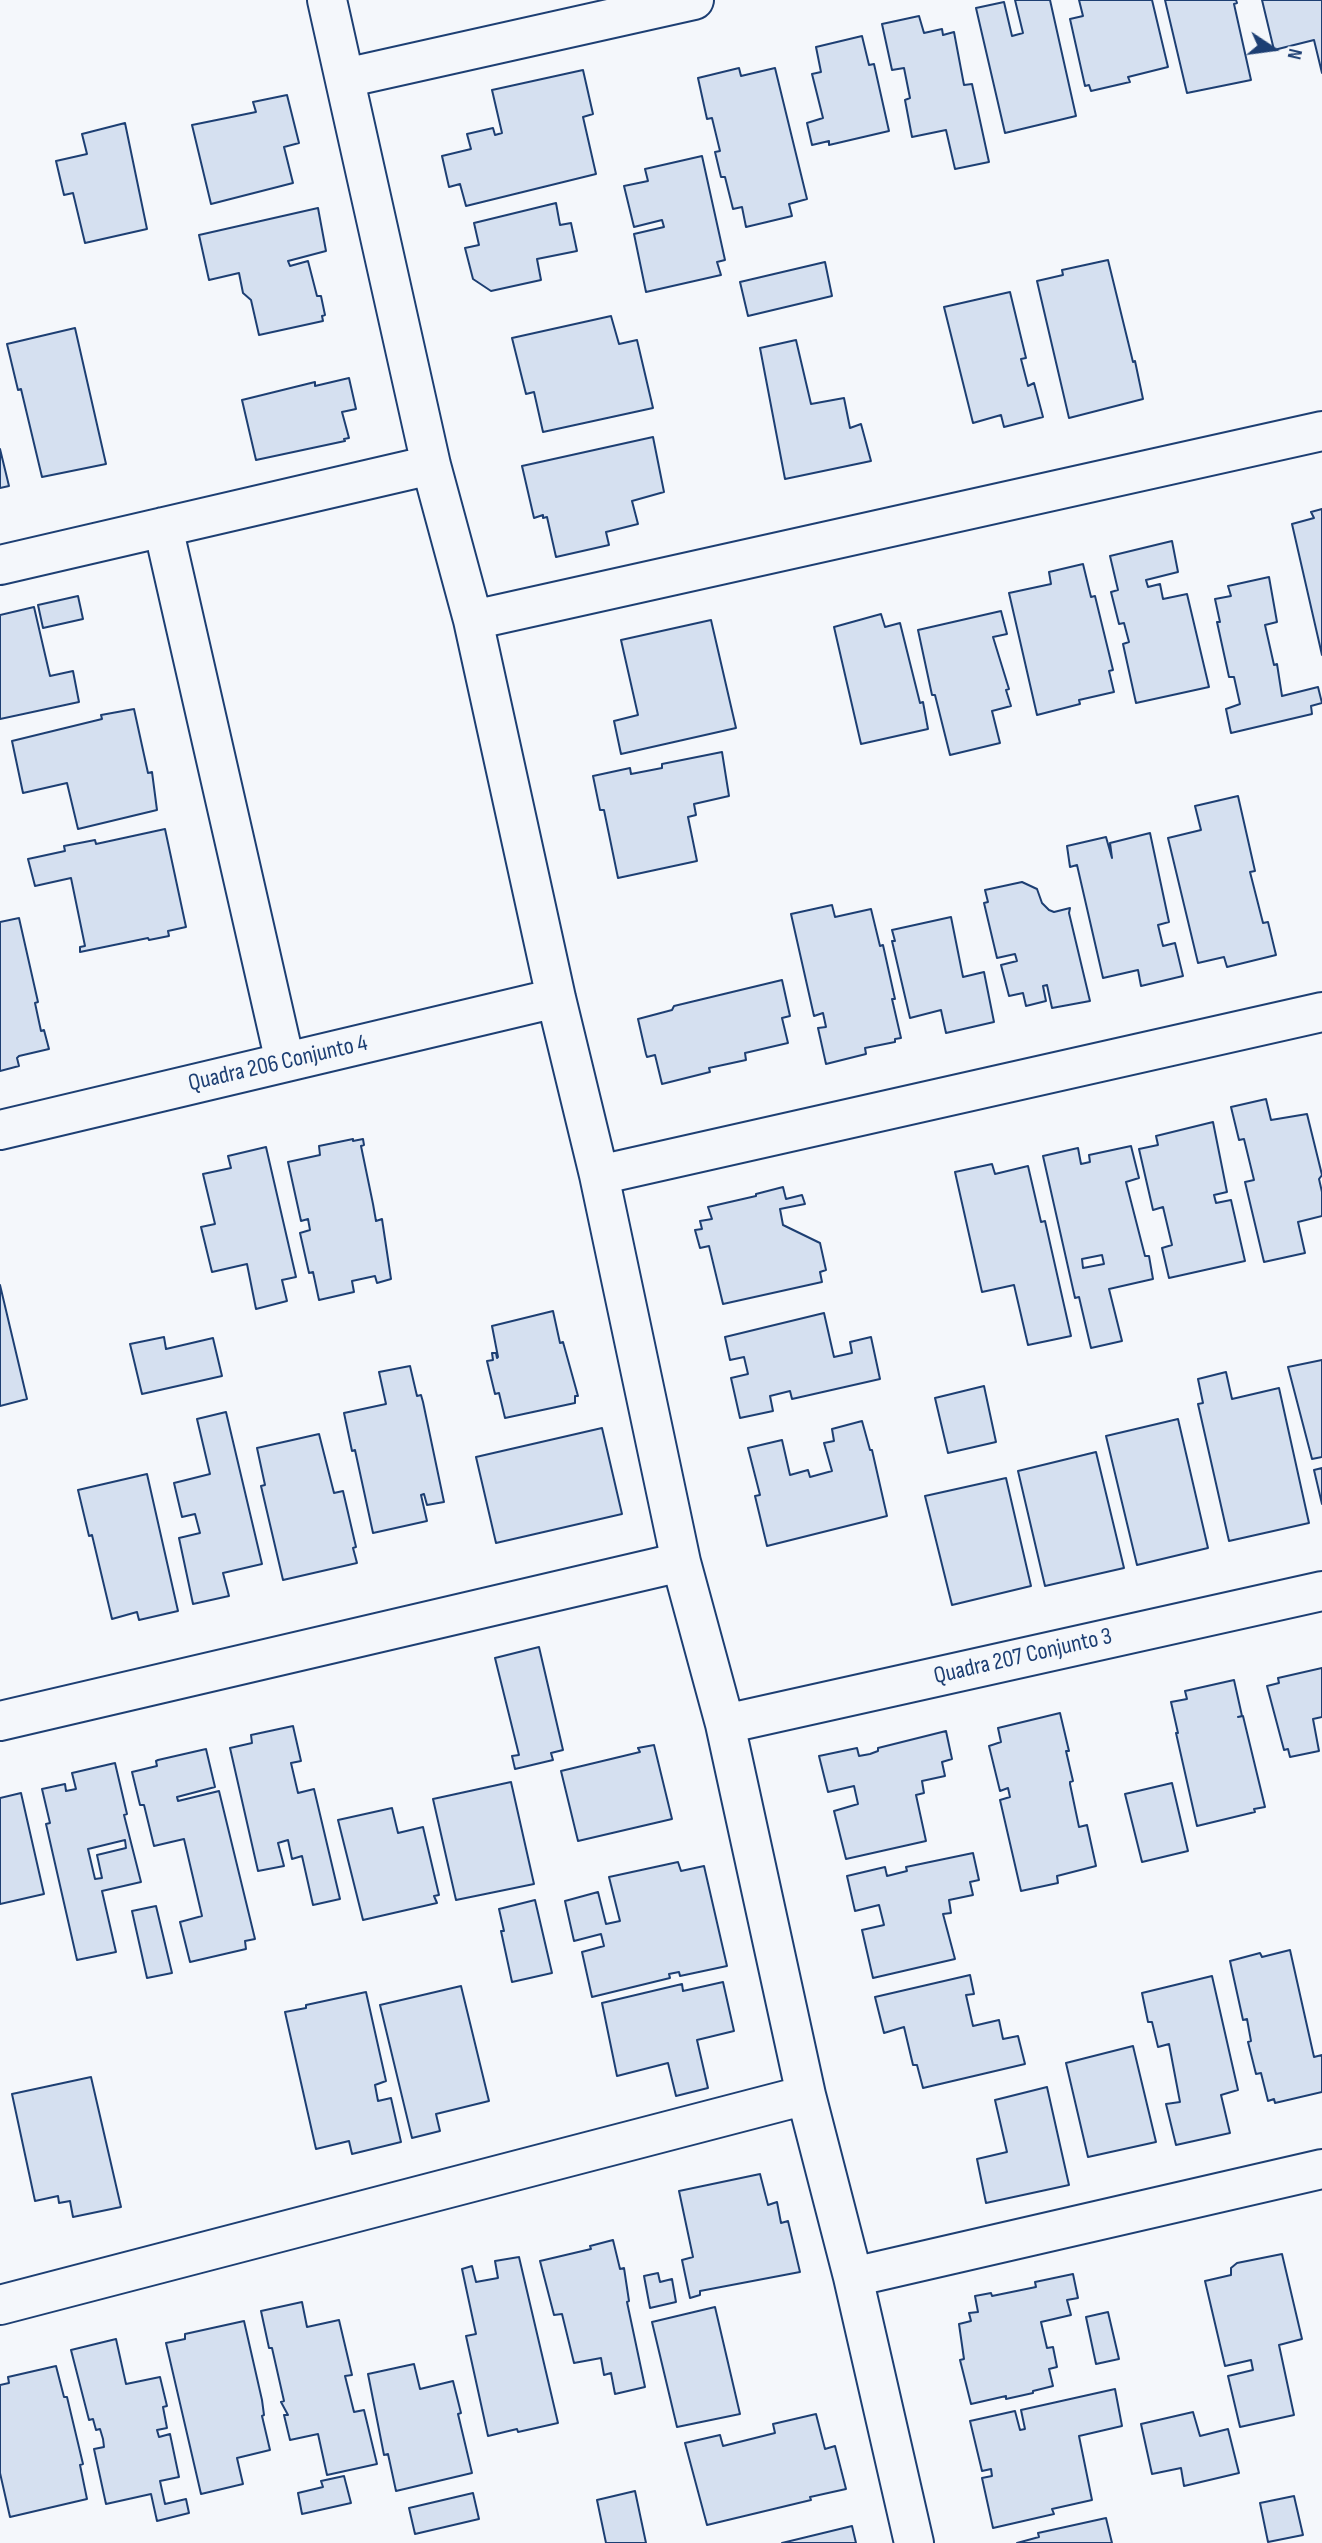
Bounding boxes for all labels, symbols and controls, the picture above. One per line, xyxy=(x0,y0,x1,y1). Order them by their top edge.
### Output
north arrow xyxy=(1238,14,1308,84)
text: N xyxy=(1282,46,1306,61)
street label: Quadra 206 Conjunto 4 xyxy=(186,1029,370,1099)
street label: Quadra 207 Conjunto 3 xyxy=(931,1622,1115,1692)

